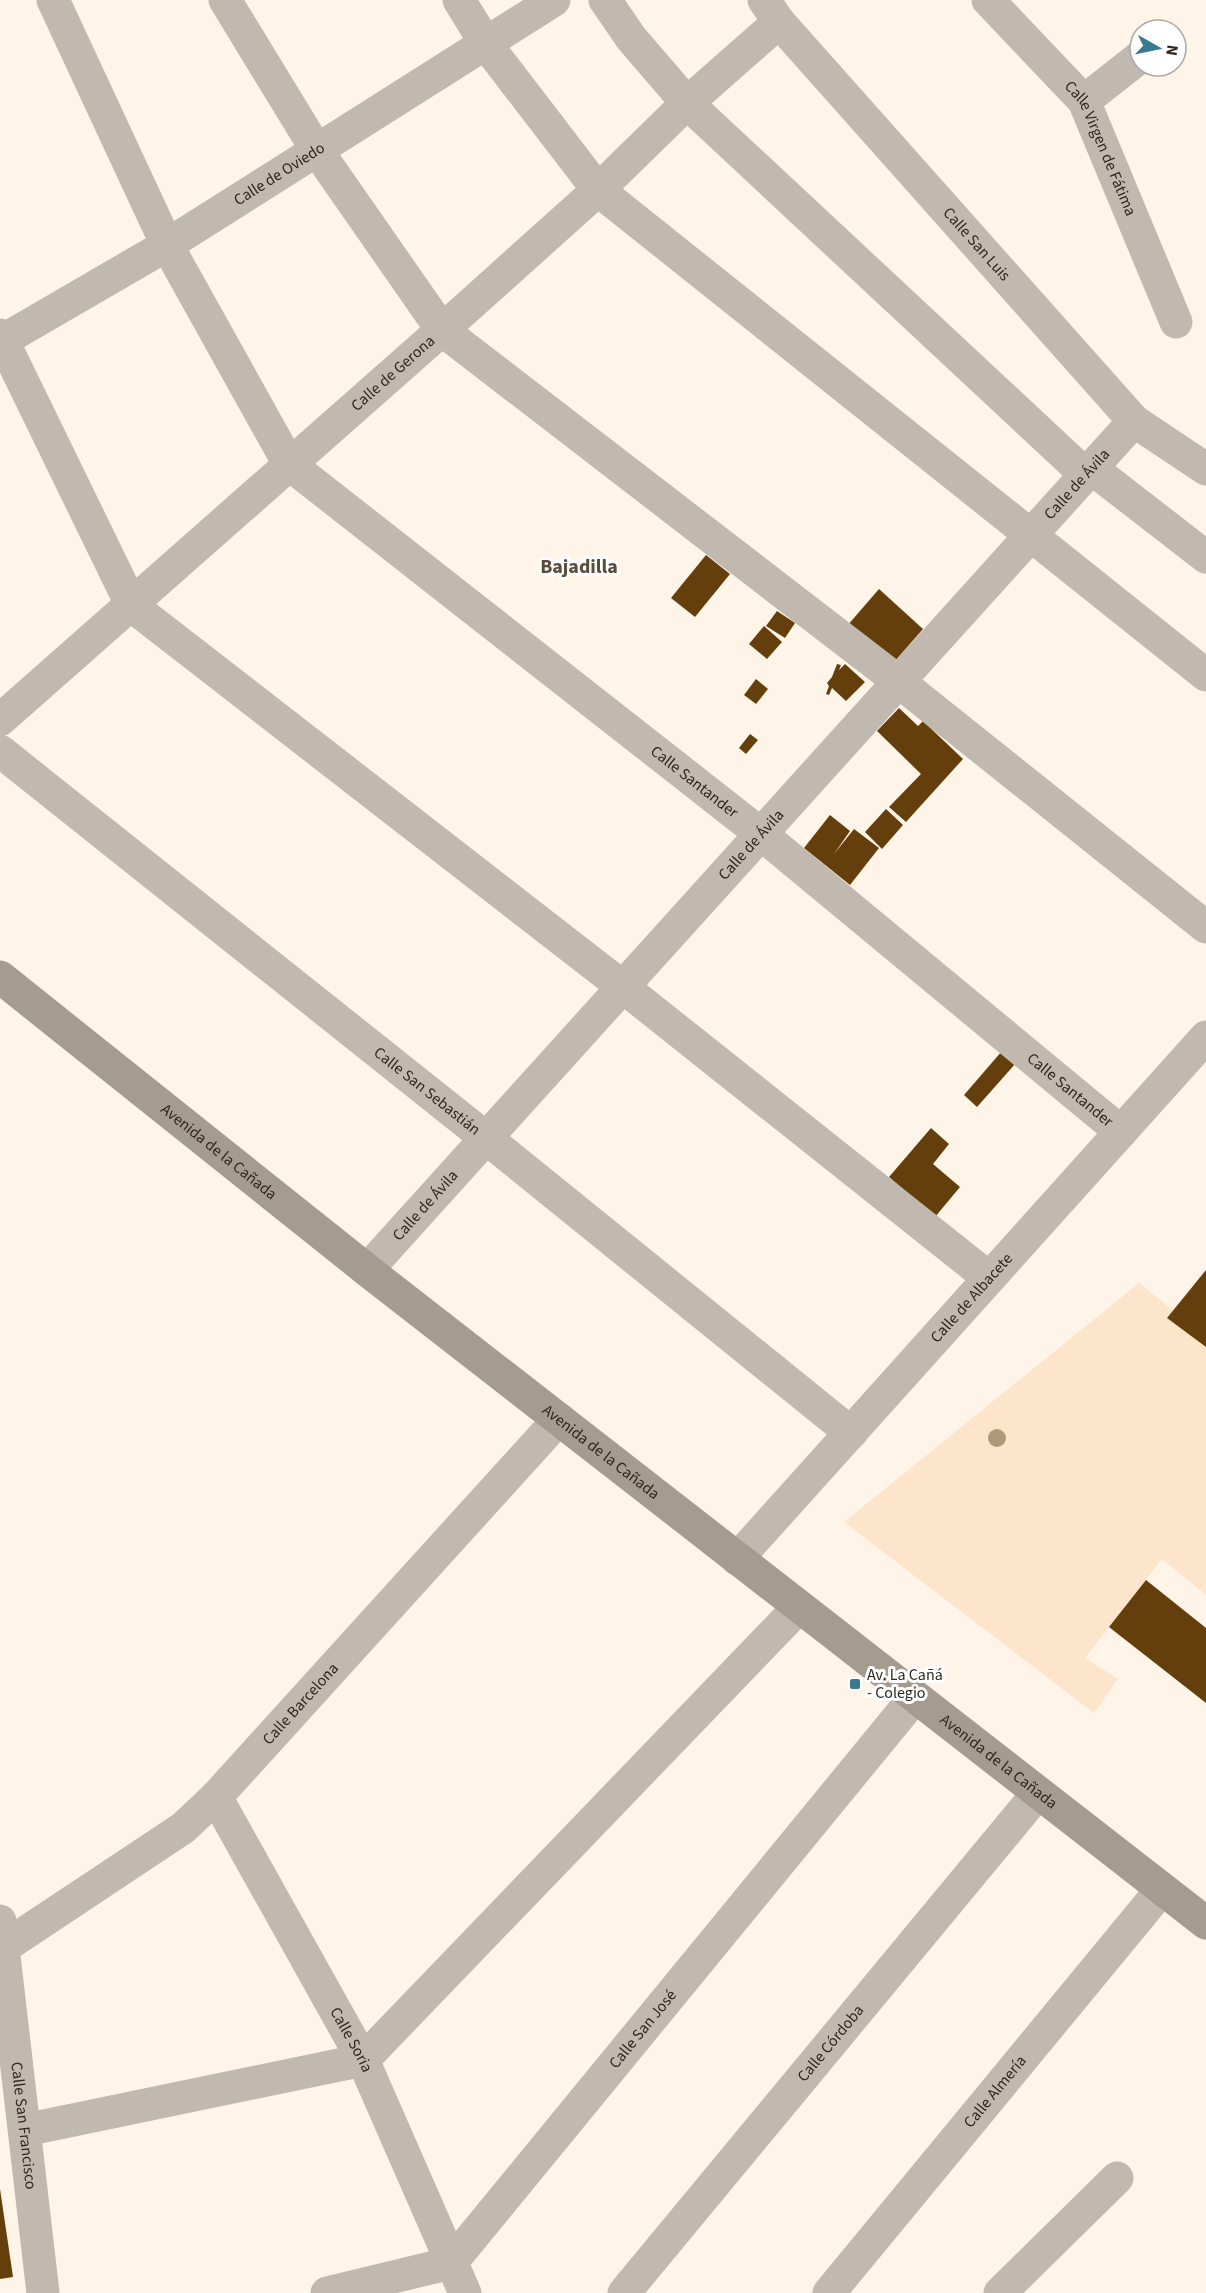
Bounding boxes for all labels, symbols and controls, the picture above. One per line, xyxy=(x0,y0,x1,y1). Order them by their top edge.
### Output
north arrow xyxy=(1128,18,1188,78)
text: N xyxy=(1160,43,1184,57)
street label: Calle Virgen de Fátima xyxy=(1059,76,1142,219)
street label: Calle de Oviedo xyxy=(229,137,329,211)
street label: Calle San Luis xyxy=(938,202,1016,286)
street label: Calle de Gerona xyxy=(346,330,440,416)
street label: Calle de Ávila xyxy=(1039,444,1115,524)
district label: Bajadilla xyxy=(540,553,618,581)
street label: Calle Santander xyxy=(646,740,743,823)
street label: Calle de Ávila xyxy=(713,805,789,885)
street label: Calle San Sebastián xyxy=(369,1042,485,1141)
street label: Calle Santander xyxy=(1022,1048,1118,1133)
street label: Avenida de la Cañada xyxy=(156,1098,282,1205)
street label: Calle de Ávila xyxy=(387,1165,463,1246)
street label: Calle de Albacete xyxy=(925,1248,1018,1348)
street label: Avenida de la Cañada xyxy=(538,1399,664,1505)
street label: Calle Barcelona xyxy=(257,1658,344,1750)
place label: Av. La Cañá - Colegio xyxy=(867,1664,943,1704)
marker: Av. La Cañá - Colegio xyxy=(848,1677,862,1691)
street label: Avenida de la Cañada xyxy=(935,1709,1062,1814)
street label: Calle San José xyxy=(604,1985,682,2073)
street label: Calle Córdoba xyxy=(792,2000,869,2087)
street label: Calle Soria xyxy=(325,2003,378,2076)
street label: Calle Almería xyxy=(958,2051,1032,2133)
street label: Calle San Francisco xyxy=(5,2061,42,2191)

